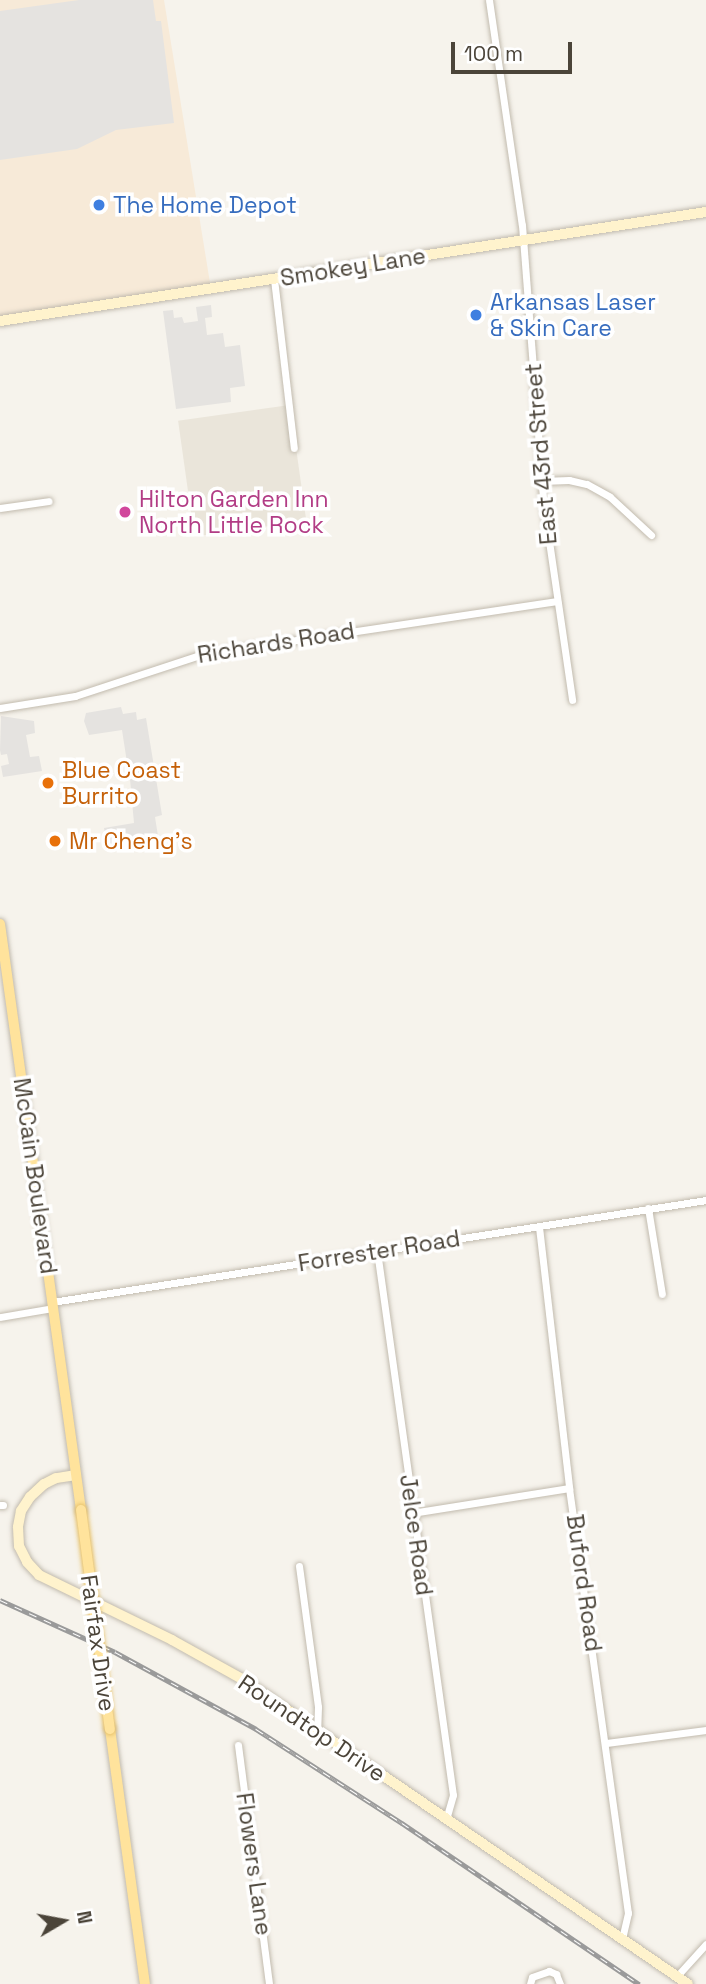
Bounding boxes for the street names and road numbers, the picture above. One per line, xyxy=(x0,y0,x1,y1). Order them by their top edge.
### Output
street label: Smokey Lane xyxy=(278,242,428,292)
street label: East 43rd Street xyxy=(519,362,563,546)
street label: Richards Road xyxy=(195,617,357,669)
street label: McCain Boulevard xyxy=(8,1076,62,1276)
street label: Forrester Road xyxy=(296,1225,462,1277)
street label: Jelce Road xyxy=(394,1473,438,1597)
street label: Buford Road xyxy=(561,1512,607,1654)
street label: Fairfax Drive xyxy=(75,1573,121,1713)
street label: Roundtop Drive xyxy=(233,1668,391,1788)
street label: Flowers Lane xyxy=(230,1791,278,1937)

